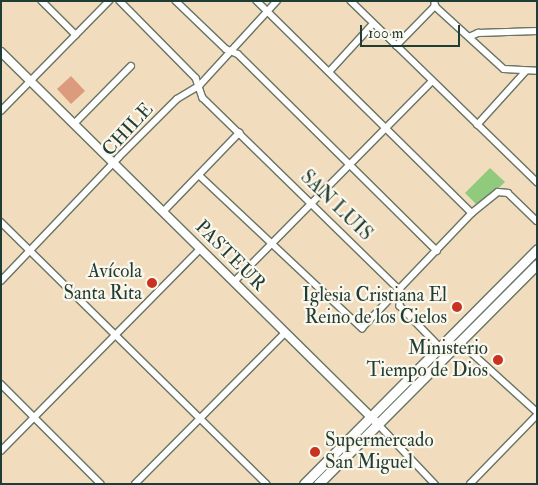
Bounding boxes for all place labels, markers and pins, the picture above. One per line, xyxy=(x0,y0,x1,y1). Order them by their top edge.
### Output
place label: Avícola Santa Rita xyxy=(63,261,142,305)
marker: Avícola Santa Rita xyxy=(146,277,158,289)
place label: Iglesia Cristiana El Reino de los Cielos xyxy=(302,285,447,329)
marker: Iglesia Cristiana El Reino de los Cielos xyxy=(451,301,463,313)
place label: Ministerio Tiempo de Dios xyxy=(366,338,488,382)
marker: Ministerio Tiempo de Dios xyxy=(492,354,504,366)
place label: Supermercado San Miguel xyxy=(325,430,434,474)
marker: Supermercado San Miguel xyxy=(309,446,321,458)

